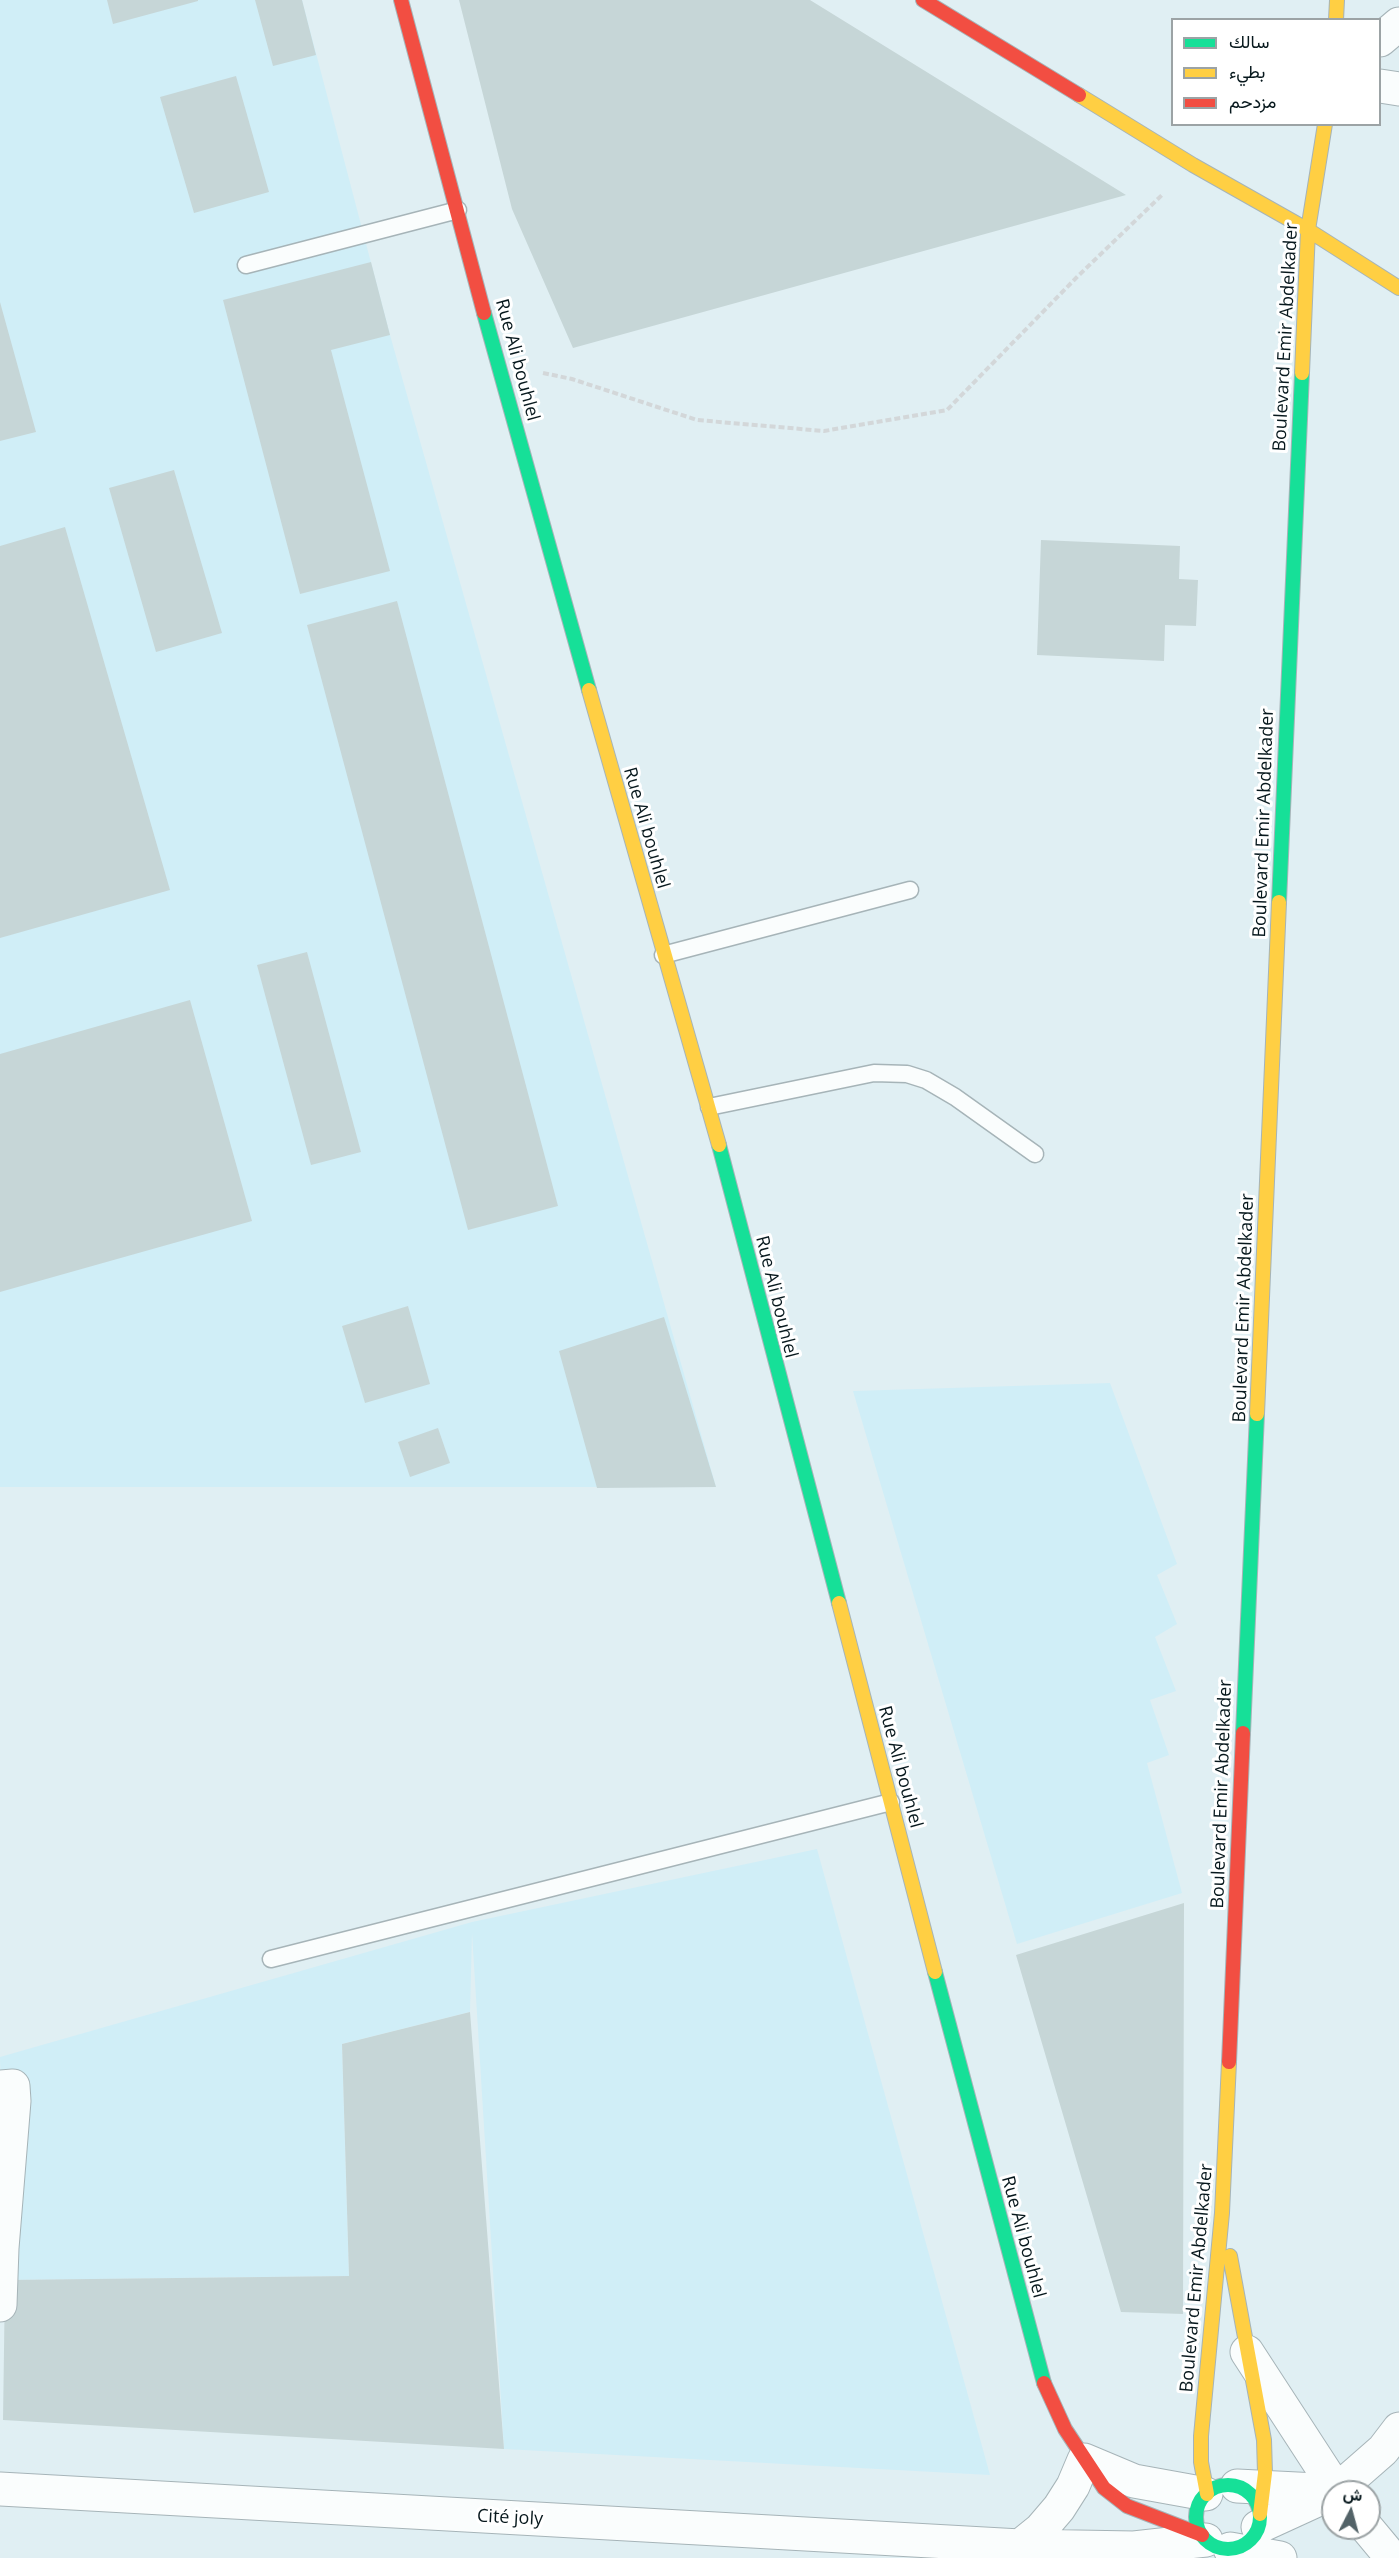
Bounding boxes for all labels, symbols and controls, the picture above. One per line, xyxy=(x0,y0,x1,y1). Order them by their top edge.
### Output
legend xyxy=(1171,18,1381,126)
text: سالك xyxy=(1229,29,1269,53)
text: بطيء xyxy=(1229,59,1265,83)
text: مزدحم xyxy=(1229,89,1276,113)
street label: Boulevard Emir Abdelkader xyxy=(1269,222,1303,452)
street label: Rue Ali bouhlel xyxy=(490,297,544,423)
street label: Boulevard Emir Abdelkader xyxy=(1249,708,1279,938)
street label: Rue Ali bouhlel xyxy=(618,765,674,891)
street label: Boulevard Emir Abdelkader xyxy=(1229,1193,1259,1423)
street label: Rue Ali bouhlel xyxy=(750,1234,802,1360)
street label: Boulevard Emir Abdelkader xyxy=(1207,1679,1237,1909)
street label: Rue Ali bouhlel xyxy=(873,1704,927,1830)
street label: Boulevard Emir Abdelkader xyxy=(1176,2163,1218,2393)
street label: Rue Ali bouhlel xyxy=(996,2174,1050,2300)
north arrow xyxy=(1321,2480,1381,2540)
text: ش xyxy=(1342,2482,1363,2506)
street label: Cité joly xyxy=(476,2505,544,2531)

